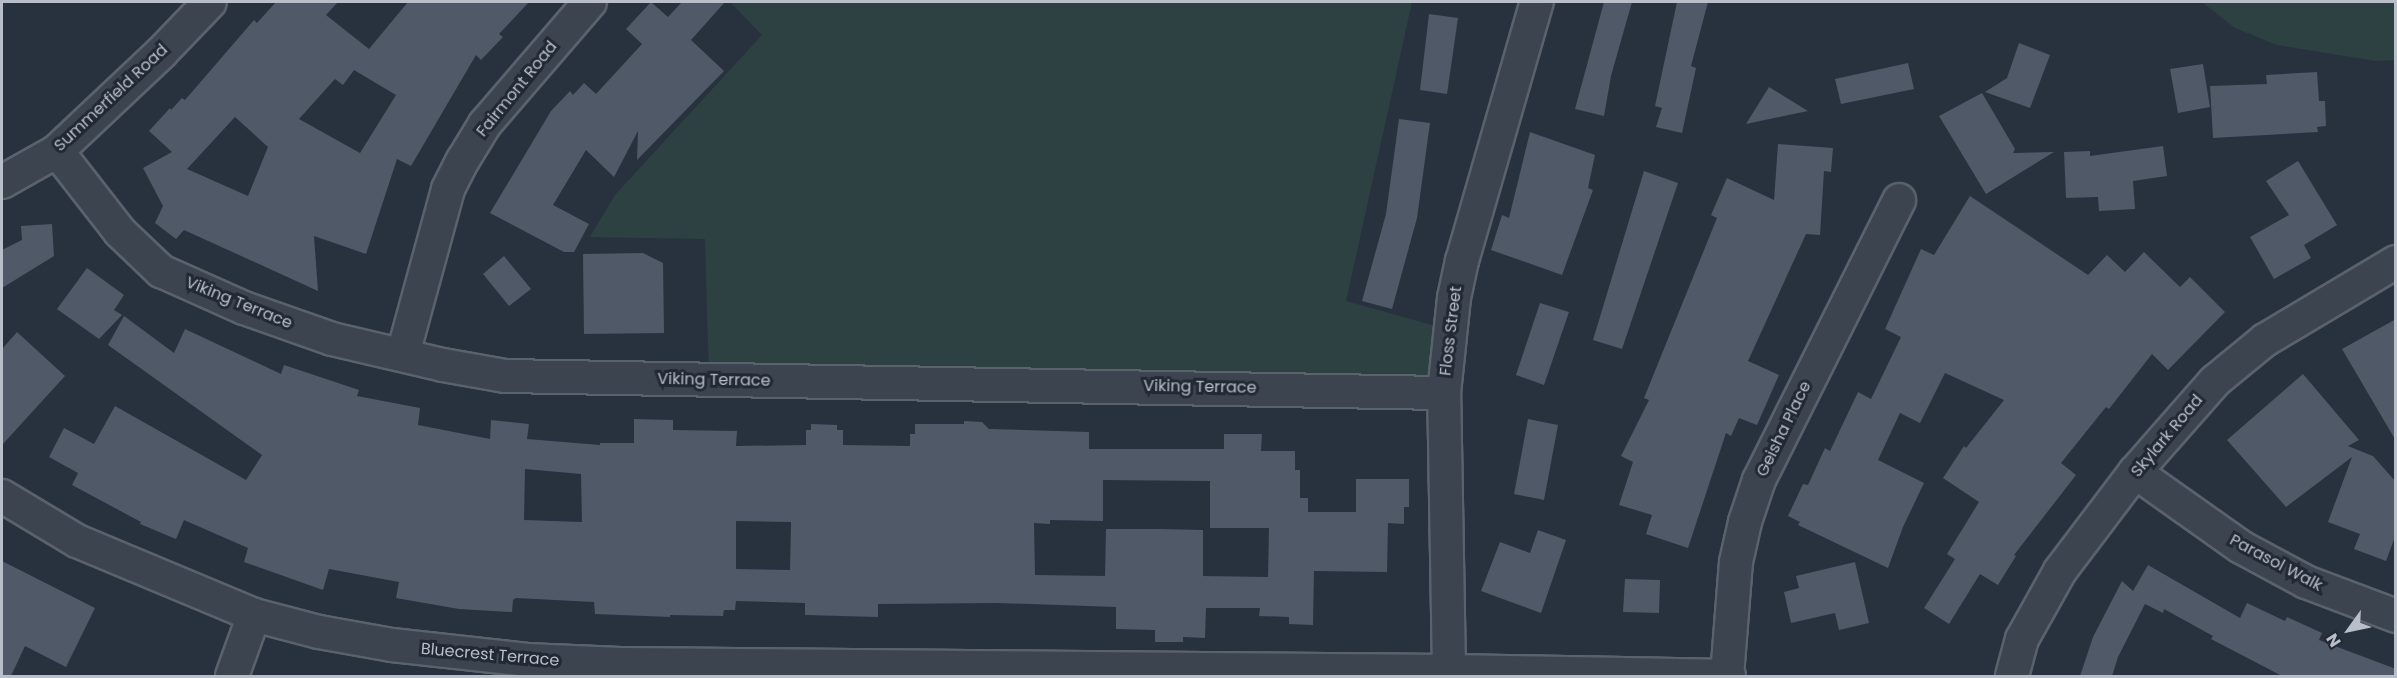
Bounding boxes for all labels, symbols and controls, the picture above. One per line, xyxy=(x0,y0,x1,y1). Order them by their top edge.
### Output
street label: Fairmont Road xyxy=(473,37,561,141)
street label: Summerfield Road xyxy=(50,40,172,156)
street label: Viking Terrace xyxy=(183,273,295,333)
street label: Floss Street xyxy=(1436,285,1466,377)
street label: Viking Terrace xyxy=(657,369,771,391)
street label: Viking Terrace xyxy=(1143,376,1257,398)
street label: Geisha Place xyxy=(1753,378,1815,480)
street label: Skylark Road xyxy=(2127,391,2207,481)
street label: Parasol Walk xyxy=(2226,531,2326,595)
north arrow xyxy=(2319,600,2379,660)
text: N xyxy=(2321,629,2346,651)
street label: Bluecrest Terrace xyxy=(420,639,560,671)

